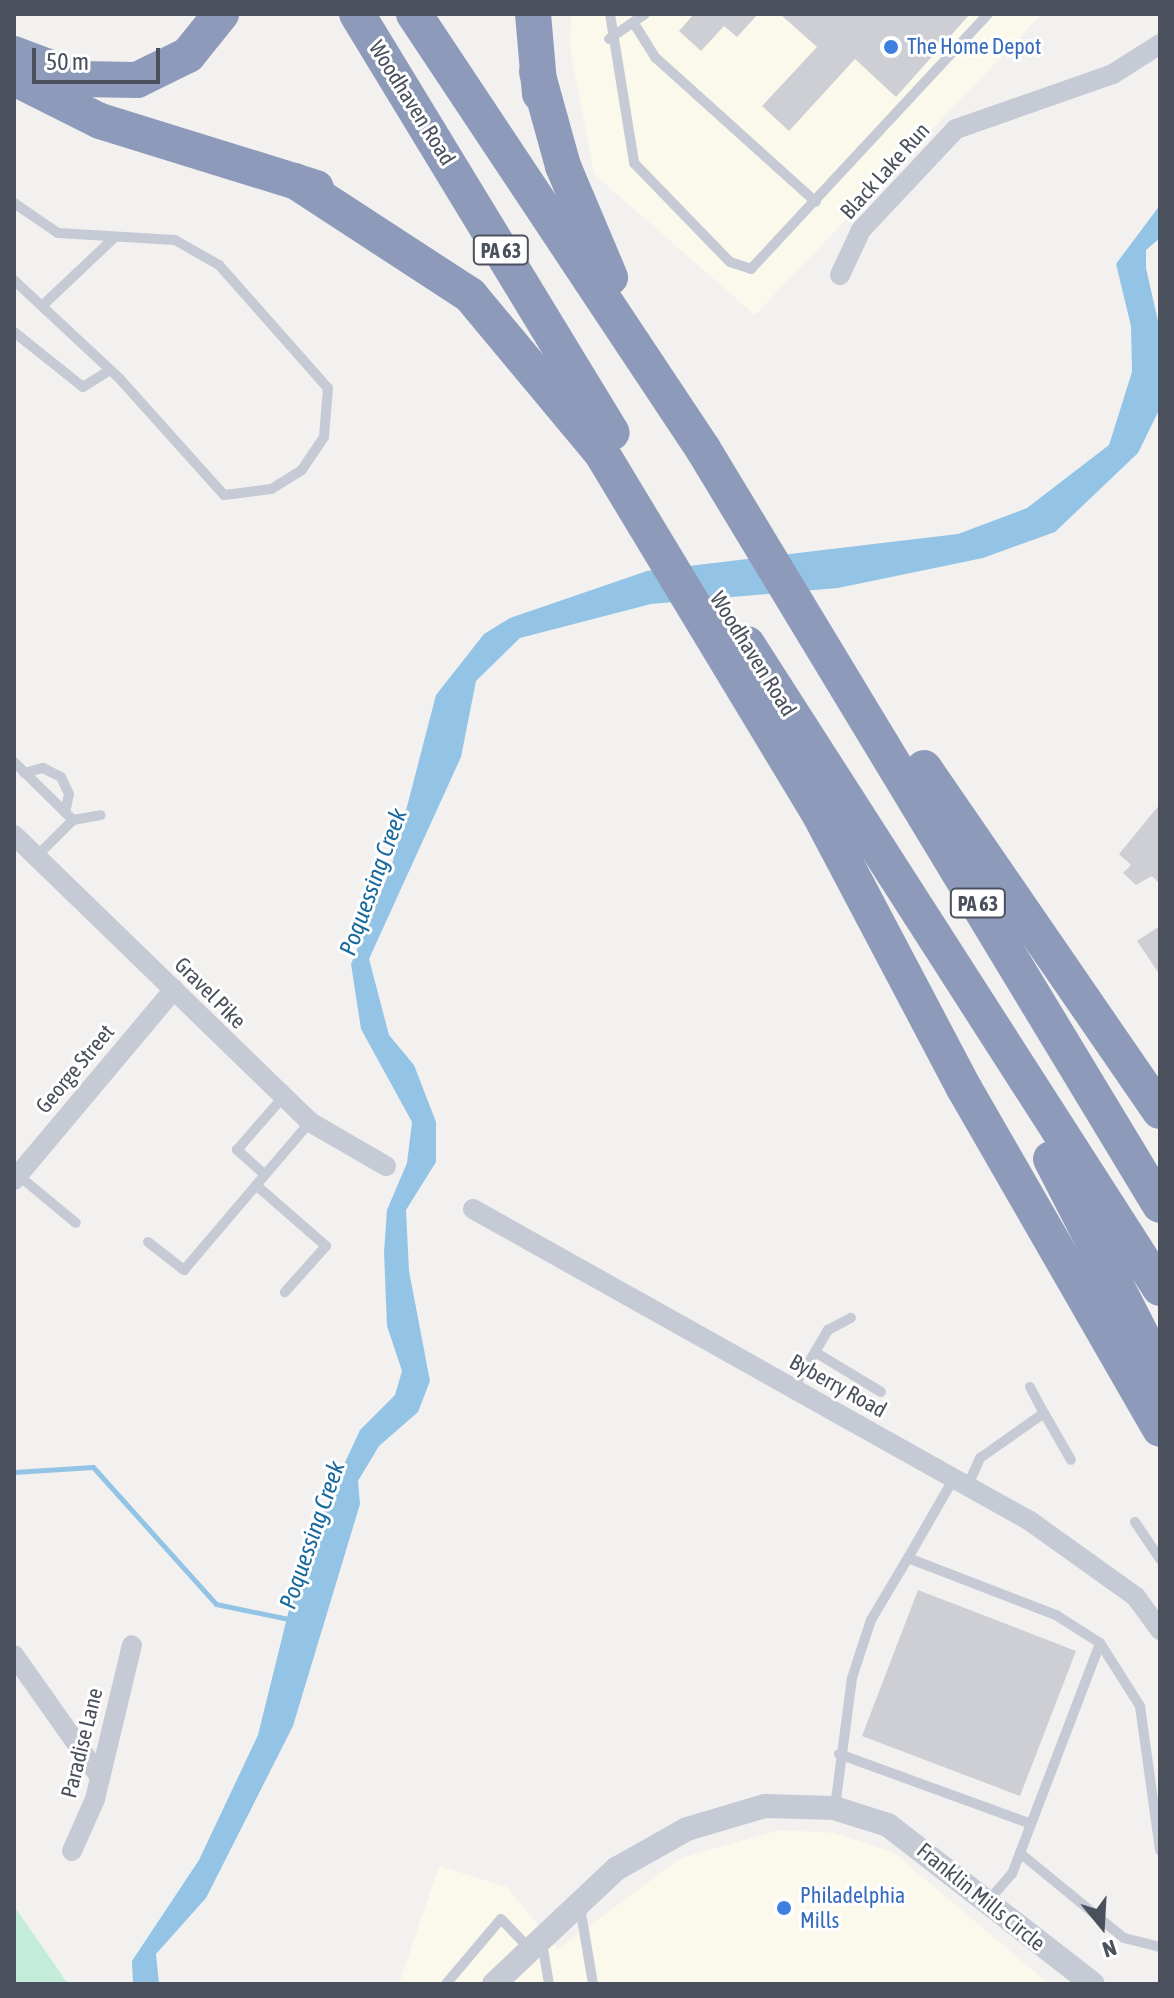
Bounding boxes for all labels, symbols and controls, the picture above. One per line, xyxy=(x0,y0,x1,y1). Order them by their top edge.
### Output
scale bar xyxy=(36,32,164,82)
place label: The Home Depot xyxy=(907,34,1041,60)
street label: Woodhaven Road xyxy=(363,36,461,170)
marker: The Home Depot xyxy=(882,38,900,56)
text: 50 m xyxy=(46,48,89,75)
street label: Black Lake Run xyxy=(835,117,935,225)
road number: PA 63 xyxy=(471,234,531,266)
street label: Woodhaven Road xyxy=(704,587,802,721)
water label: Poquessing Creek xyxy=(333,805,413,959)
road number: PA 63 xyxy=(948,887,1008,919)
street label: Gravel Pike xyxy=(169,952,251,1034)
street label: George Street xyxy=(30,1019,120,1119)
street label: Byberry Road xyxy=(785,1349,891,1423)
water label: Poquessing Creek xyxy=(273,1457,351,1613)
street label: Paradise Lane xyxy=(56,1685,108,1801)
street label: Franklin Mills Circle xyxy=(912,1837,1050,1957)
place label: Philadelphia Mills xyxy=(800,1882,905,1934)
north arrow xyxy=(1062,1886,1142,1966)
marker: Philadelphia Mills xyxy=(775,1899,793,1917)
text: N xyxy=(1099,1934,1120,1963)

